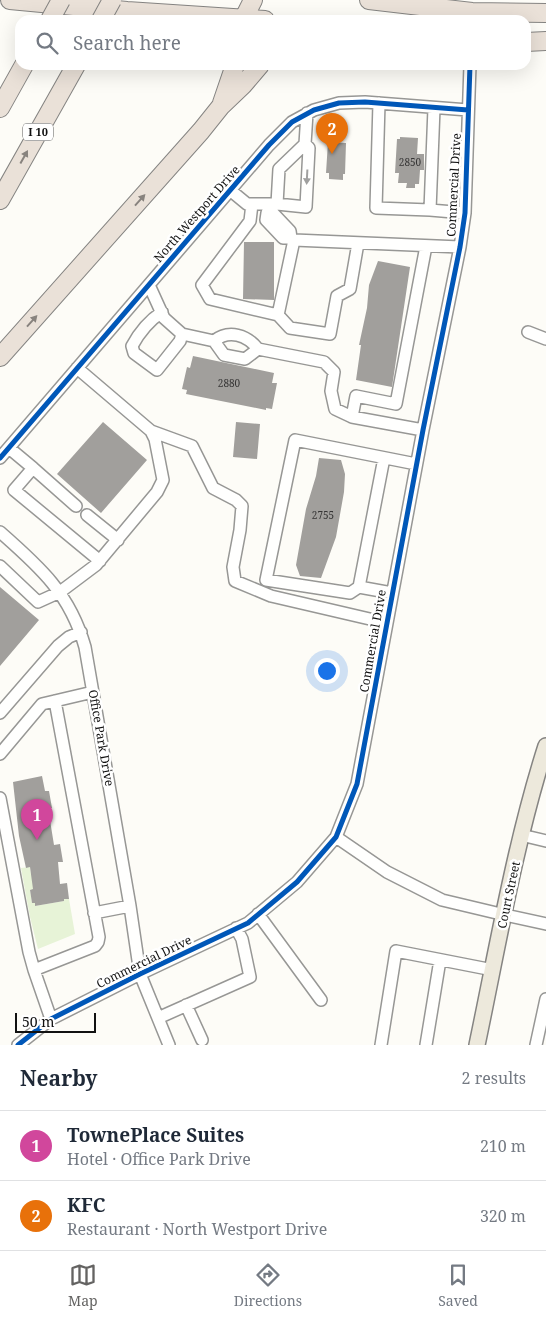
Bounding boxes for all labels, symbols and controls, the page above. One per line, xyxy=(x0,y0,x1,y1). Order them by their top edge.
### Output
search box xyxy=(15,15,531,70)
icon: search xyxy=(33,29,61,57)
text: Search here xyxy=(73,30,181,56)
pin: 2 xyxy=(316,113,348,154)
road number: I 10 xyxy=(23,124,53,140)
street label: Commercial Drive xyxy=(442,133,465,237)
one-way arrow xyxy=(20,150,28,164)
house number: 2850 xyxy=(399,155,422,169)
street label: North Westport Drive xyxy=(150,161,244,266)
one-way arrow xyxy=(303,170,311,186)
one-way arrow xyxy=(135,193,146,206)
one-way arrow xyxy=(27,315,38,328)
house number: 2880 xyxy=(218,376,241,390)
house number: 2755 xyxy=(312,508,334,522)
street label: Commercial Drive xyxy=(355,588,390,694)
your location xyxy=(314,658,340,684)
street label: Office Park Drive xyxy=(85,688,118,788)
pin: 1 xyxy=(21,799,53,840)
street label: Court Street xyxy=(493,860,524,930)
street label: Commercial Drive xyxy=(93,931,194,992)
scale bar xyxy=(15,1010,96,1033)
text: 50 m xyxy=(22,1012,55,1031)
text: Nearby xyxy=(20,1064,98,1092)
text: 2 results xyxy=(462,1067,526,1089)
text: TownePlace Suites xyxy=(67,1122,244,1148)
text: 1 xyxy=(31,1135,41,1157)
text: 210 m xyxy=(480,1135,526,1157)
text: Hotel · Office Park Drive xyxy=(67,1148,251,1170)
text: KFC xyxy=(67,1192,105,1218)
text: 2 xyxy=(31,1205,41,1227)
text: 320 m xyxy=(480,1205,526,1227)
text: Restaurant · North Westport Drive xyxy=(67,1218,327,1240)
tab: Map xyxy=(68,1261,98,1310)
tab: Directions xyxy=(234,1261,302,1310)
tab: Saved xyxy=(438,1261,478,1310)

